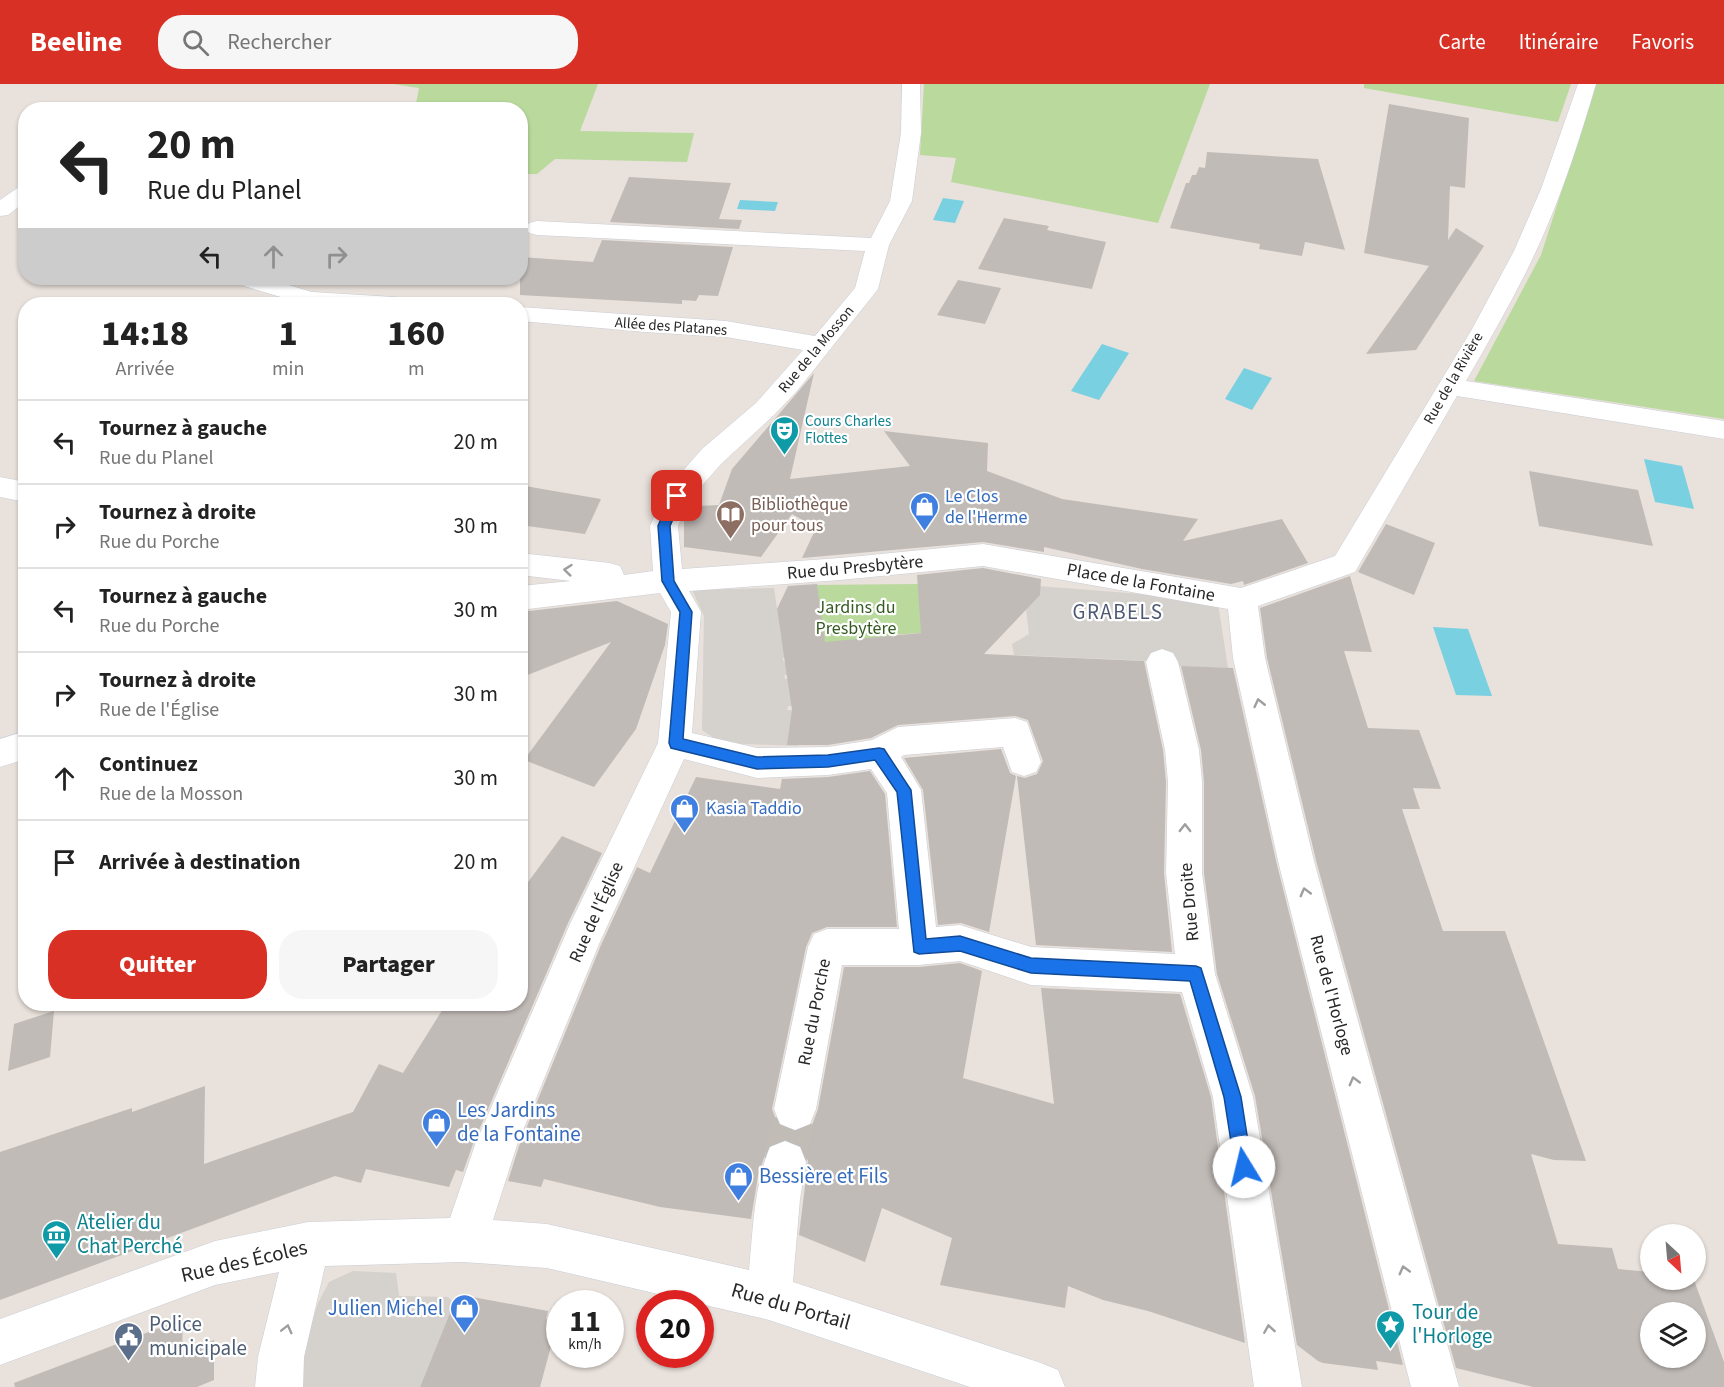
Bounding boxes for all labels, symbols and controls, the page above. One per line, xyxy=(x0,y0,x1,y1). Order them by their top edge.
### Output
search box xyxy=(158,15,578,69)
text: Beeline xyxy=(30,22,122,62)
icon: search xyxy=(179,26,212,59)
text: Rechercher xyxy=(227,26,331,58)
text: Carte xyxy=(1439,27,1486,57)
text: Itinéraire xyxy=(1519,27,1598,57)
text: Favoris xyxy=(1631,27,1694,57)
text: 20 m xyxy=(147,115,236,175)
icon: left xyxy=(48,126,126,204)
text: Rue du Planel xyxy=(147,171,302,210)
icon: left xyxy=(194,240,227,273)
icon: ahead xyxy=(257,240,290,273)
icon: right xyxy=(320,240,353,273)
street label: Rue de la Mosson xyxy=(774,301,859,398)
text: 14:18 xyxy=(101,308,189,359)
text: 1 xyxy=(279,308,298,359)
text: 160 xyxy=(387,308,445,359)
street label: Allée des Platanes xyxy=(614,312,728,341)
street label: Rue de la Rivière xyxy=(1419,328,1488,428)
text: Arrivée xyxy=(116,355,174,383)
text: min xyxy=(272,355,304,383)
text: m xyxy=(408,355,424,383)
place label: Cours Charles Flottes xyxy=(805,411,891,449)
text: Tournez à gauche xyxy=(99,412,267,444)
theatre icon: Cours Charles Flottes xyxy=(768,414,800,456)
icon: left xyxy=(48,426,81,459)
text: 20 m xyxy=(453,426,498,458)
text: Rue du Planel xyxy=(99,444,214,472)
pin xyxy=(651,470,702,521)
icon: arrive xyxy=(660,479,693,512)
place label: Le Clos de l'Herme xyxy=(945,484,1027,530)
shop icon: Le Clos de l'Herme xyxy=(908,490,940,532)
place label: Bibliothèque pour tous xyxy=(751,492,848,538)
text: Tournez à droite xyxy=(99,496,256,528)
library icon: Bibliothèque pour tous xyxy=(714,498,746,540)
icon: right xyxy=(48,510,81,543)
text: 30 m xyxy=(453,510,498,542)
text: Rue du Porche xyxy=(99,528,220,556)
street label: Rue du Presbytère xyxy=(786,549,924,586)
street label: Place de la Fontaine xyxy=(1065,557,1217,608)
one-way arrow xyxy=(564,564,573,576)
text: Tournez à gauche xyxy=(99,580,267,612)
icon: left xyxy=(48,594,81,627)
text: 30 m xyxy=(453,594,498,626)
park label: Jardins du Presbytère xyxy=(816,595,896,641)
district label: GRABELS xyxy=(1072,597,1164,627)
text: Rue du Porche xyxy=(99,612,220,640)
text: Tournez à droite xyxy=(99,664,256,696)
icon: right xyxy=(48,678,81,711)
text: 30 m xyxy=(453,678,498,710)
text: Rue de l'Église xyxy=(99,696,219,724)
one-way arrow xyxy=(1254,698,1267,708)
text: Continuez xyxy=(99,748,198,780)
icon: ahead xyxy=(48,762,81,795)
text: 30 m xyxy=(453,762,498,794)
text: Rue de la Mosson xyxy=(99,780,243,808)
shop icon: Kasia Taddio xyxy=(669,792,701,834)
place label: Kasia Taddio xyxy=(706,796,802,821)
one-way arrow xyxy=(1179,824,1191,833)
icon: arrive xyxy=(48,846,81,879)
text: Arrivée à destination xyxy=(99,846,301,878)
text: 20 m xyxy=(453,846,498,878)
street label: Rue de l'Église xyxy=(563,858,630,967)
street label: Rue Droite xyxy=(1174,862,1205,942)
one-way arrow xyxy=(1299,888,1312,898)
button: Quitter xyxy=(48,930,267,999)
button: Partager xyxy=(279,930,498,999)
street label: Rue de l'Horloge xyxy=(1303,932,1360,1058)
street label: Rue du Porche xyxy=(792,956,837,1068)
one-way arrow xyxy=(1349,1076,1362,1086)
place label: Les Jardins de la Fontaine xyxy=(457,1095,581,1149)
shop icon: Les Jardins de la Fontaine xyxy=(420,1106,452,1148)
position arrow xyxy=(1212,1135,1276,1199)
shop icon: Bessière et Fils xyxy=(722,1160,754,1202)
place label: Bessière et Fils xyxy=(759,1161,888,1191)
place label: Atelier du Chat Perché xyxy=(77,1207,182,1261)
museum icon: Atelier du Chat Perché xyxy=(40,1218,72,1260)
north arrow xyxy=(1640,1224,1706,1290)
map controls xyxy=(1640,1224,1706,1368)
street label: Rue des Écoles xyxy=(178,1232,310,1290)
one-way arrow xyxy=(1399,1265,1411,1275)
street label: Rue du Portail xyxy=(728,1275,854,1337)
speed limit sign: 20 xyxy=(636,1290,714,1368)
shop icon: Julien Michel xyxy=(448,1292,480,1334)
place label: Julien Michel xyxy=(328,1293,443,1323)
place label: Tour de l'Horloge xyxy=(1412,1297,1492,1351)
text: 11 xyxy=(569,1300,601,1343)
button: layers xyxy=(1640,1302,1706,1368)
place icon: Tour de l'Horloge xyxy=(1375,1308,1407,1350)
place label: Police municipale xyxy=(149,1309,247,1363)
public building icon: Police municipale xyxy=(112,1320,144,1362)
one-way arrow xyxy=(280,1324,293,1334)
one-way arrow xyxy=(1263,1325,1275,1334)
text: km/h xyxy=(568,1334,602,1355)

